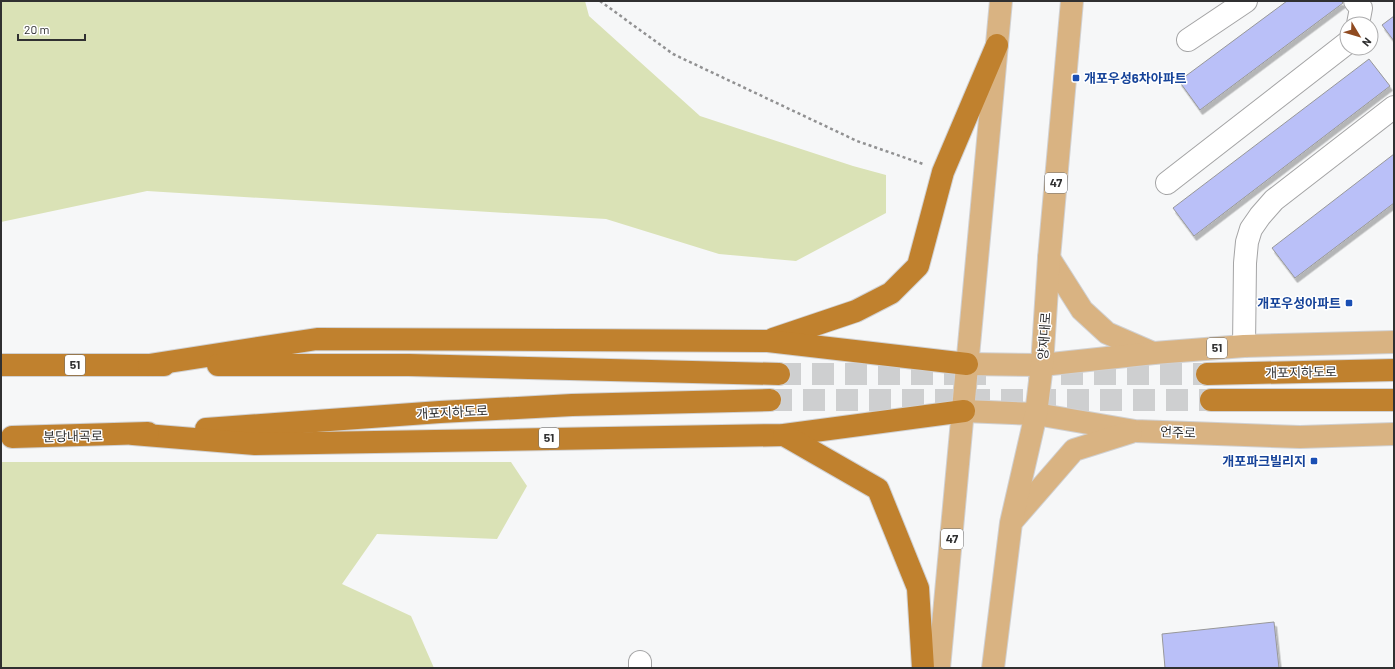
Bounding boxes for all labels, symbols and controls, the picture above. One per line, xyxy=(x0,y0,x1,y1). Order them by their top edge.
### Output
scale bar xyxy=(18,16,85,42)
north arrow xyxy=(1339,16,1379,56)
text: 20 m xyxy=(24,22,50,36)
text: N xyxy=(1360,36,1375,49)
place label: 개포우성6차아파트 xyxy=(1084,70,1187,86)
marker: 개포우성6차아파트 xyxy=(1071,73,1081,83)
road number: 47 xyxy=(1045,173,1067,193)
place label: 개포우성아파트 xyxy=(1257,295,1341,311)
marker: 개포우성아파트 xyxy=(1344,298,1354,308)
street label: 양재대로 xyxy=(1034,312,1054,360)
road number: 51 xyxy=(1207,338,1227,358)
road number: 51 xyxy=(65,355,85,375)
street label: 개포지하도로 xyxy=(1265,363,1337,381)
street label: 개포지하도로 xyxy=(416,402,488,422)
street label: 언주로 xyxy=(1160,423,1196,441)
street label: 분당내곡로 xyxy=(43,427,103,445)
road number: 51 xyxy=(539,428,559,448)
place label: 개포파크빌리지 xyxy=(1222,453,1306,469)
marker: 개포파크빌리지 xyxy=(1309,456,1319,466)
road number: 47 xyxy=(941,529,963,549)

